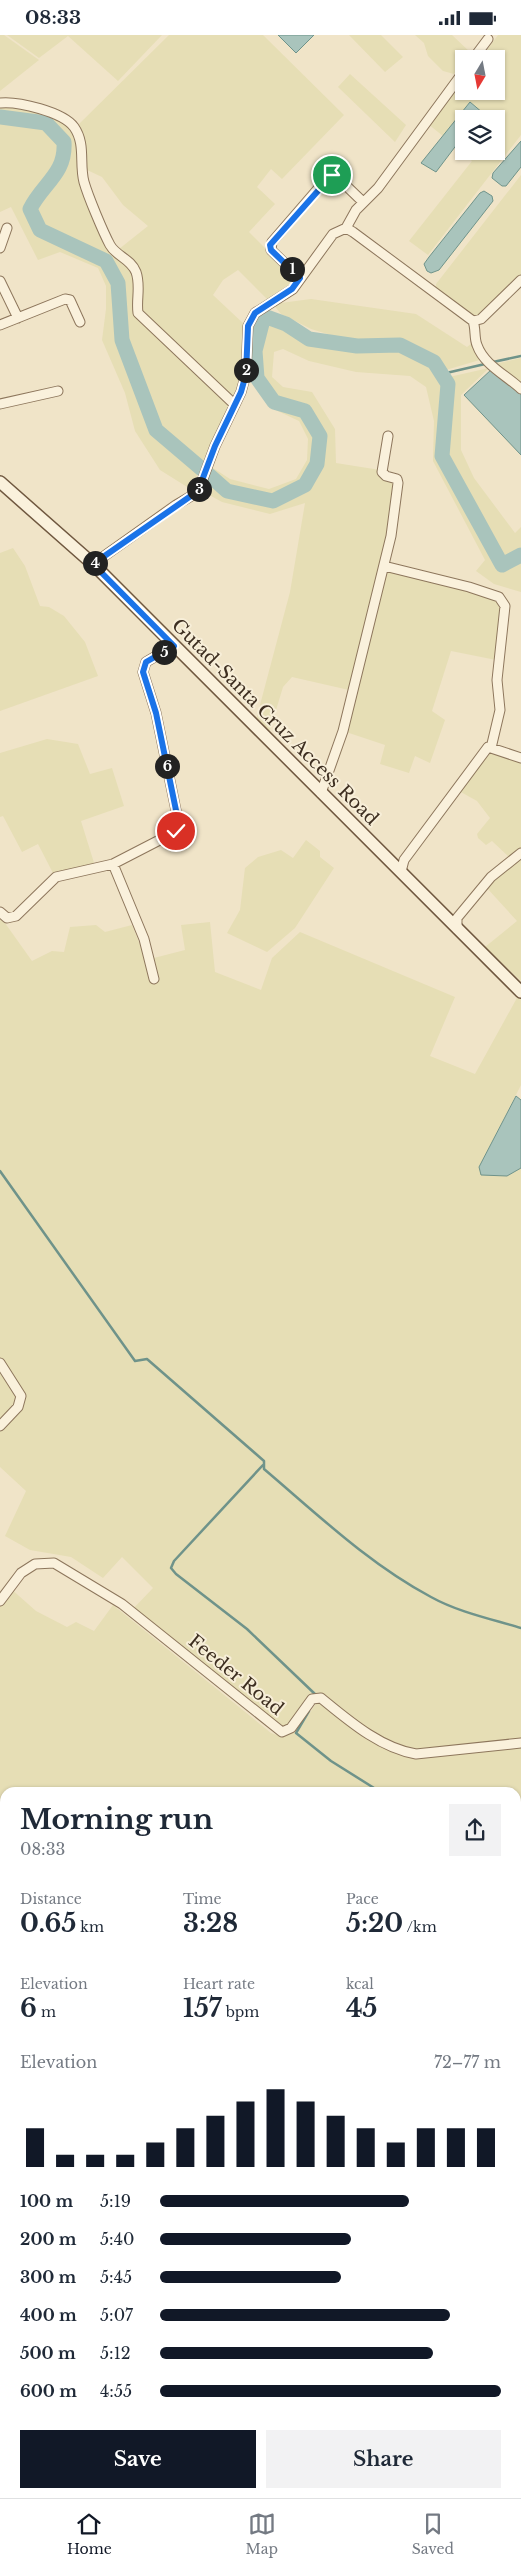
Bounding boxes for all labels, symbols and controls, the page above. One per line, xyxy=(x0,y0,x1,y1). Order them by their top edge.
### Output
text: 08:33 xyxy=(25,6,81,29)
north arrow xyxy=(455,50,505,100)
map controls xyxy=(455,50,505,160)
button: layers xyxy=(455,110,505,160)
pin xyxy=(311,154,353,196)
icon: arrive xyxy=(318,161,346,189)
pin: 1 xyxy=(280,257,304,281)
text: 1 xyxy=(289,260,296,278)
pin: 2 xyxy=(234,357,258,383)
text: 2 xyxy=(242,361,251,379)
pin: 3 xyxy=(186,477,212,501)
text: 3 xyxy=(195,480,204,498)
pin: 4 xyxy=(82,551,108,575)
text: 4 xyxy=(91,554,100,572)
street label: Gutad-Santa Cruz Access Road xyxy=(167,614,383,830)
pin: 5 xyxy=(152,639,176,665)
text: 5 xyxy=(160,643,169,661)
pin: 6 xyxy=(154,753,180,779)
text: 6 xyxy=(163,757,172,775)
pin xyxy=(155,810,197,852)
icon: check xyxy=(162,817,190,845)
street label: Feeder Road xyxy=(184,1630,288,1720)
text: Morning run xyxy=(20,1802,213,1837)
button: share xyxy=(449,1804,501,1856)
text: 08:33 xyxy=(20,1839,65,1859)
text: Distance xyxy=(20,1890,82,1908)
text: Time xyxy=(183,1890,222,1908)
text: Pace xyxy=(346,1890,379,1908)
text: 0.65 xyxy=(20,1908,76,1939)
text: 3:28 xyxy=(183,1908,238,1939)
text: 5:20 xyxy=(346,1908,403,1939)
text: km xyxy=(76,1918,104,1936)
text: /km xyxy=(403,1918,437,1936)
text: Elevation xyxy=(20,1975,88,1993)
text: Heart rate xyxy=(183,1975,255,1993)
text: kcal xyxy=(346,1975,374,1993)
text: 6 xyxy=(20,1993,37,2024)
text: 157 xyxy=(183,1993,222,2024)
text: 45 xyxy=(346,1993,377,2024)
text: m xyxy=(37,2003,56,2021)
text: bpm xyxy=(222,2003,259,2021)
text: Elevation xyxy=(20,2052,97,2072)
text: 72–77 m xyxy=(434,2052,501,2072)
text: 100 m xyxy=(20,2191,73,2211)
text: 5:19 xyxy=(100,2191,131,2211)
text: 200 m xyxy=(20,2229,77,2249)
text: 5:40 xyxy=(100,2229,134,2249)
text: 300 m xyxy=(20,2267,76,2287)
text: 5:45 xyxy=(100,2267,132,2287)
text: 400 m xyxy=(20,2305,77,2325)
text: 5:07 xyxy=(100,2305,133,2325)
text: 500 m xyxy=(20,2343,76,2363)
text: 5:12 xyxy=(100,2343,131,2363)
text: 600 m xyxy=(20,2381,77,2401)
text: 4:55 xyxy=(100,2381,132,2401)
button: Save xyxy=(20,2430,256,2488)
button: Share xyxy=(266,2430,501,2488)
tab: Home xyxy=(67,2510,112,2558)
tab: Map xyxy=(246,2510,278,2558)
tab: Saved xyxy=(412,2510,454,2558)

